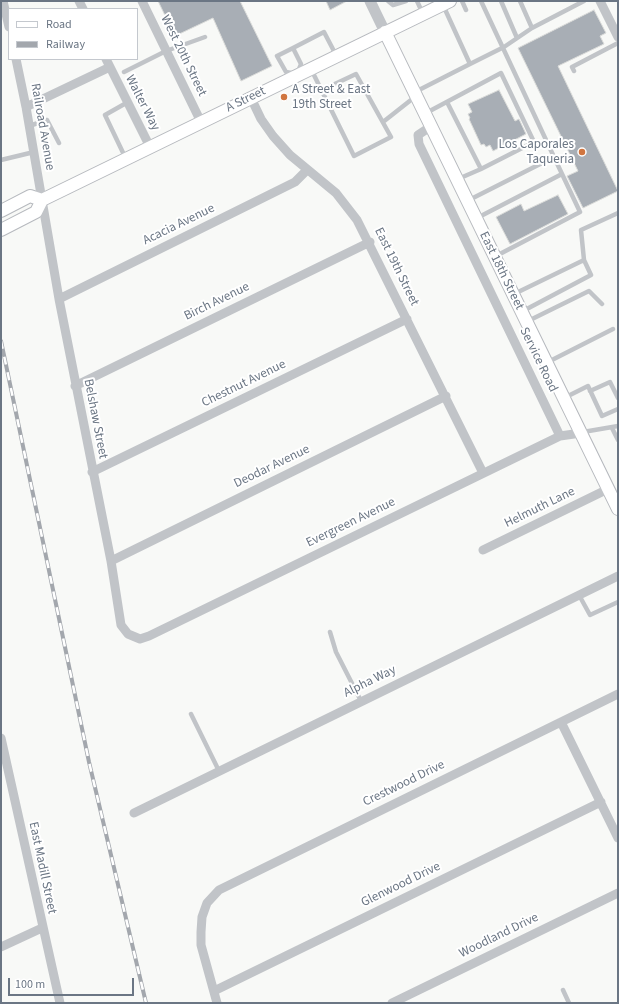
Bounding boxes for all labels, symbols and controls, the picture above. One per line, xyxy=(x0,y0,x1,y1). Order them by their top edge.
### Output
legend xyxy=(8,8,138,60)
street label: West 20th Street xyxy=(157,13,209,99)
text: Road xyxy=(46,16,72,33)
text: Railway xyxy=(46,36,85,53)
street label: Walter Way xyxy=(121,73,163,133)
street label: Railroad Avenue xyxy=(27,82,57,172)
place label: A Street & East 19th Street xyxy=(292,82,370,113)
street label: A Street xyxy=(224,84,268,116)
marker: A Street & East 19th Street xyxy=(279,92,289,102)
place label: Los Caporales Taqueria xyxy=(499,137,574,168)
marker: Los Caporales Taqueria xyxy=(577,147,587,157)
street label: Acacia Avenue xyxy=(141,201,217,249)
street label: East 19th Street xyxy=(370,225,422,309)
street label: East 18th Street xyxy=(475,229,527,313)
street label: Birch Avenue xyxy=(182,279,252,325)
street label: Service Road xyxy=(516,325,560,395)
street label: Chestnut Avenue xyxy=(199,357,289,411)
street label: Belshaw Street xyxy=(80,378,110,460)
street label: Deodar Avenue xyxy=(232,442,312,492)
street label: Helmuth Lane xyxy=(502,484,578,532)
street label: Evergreen Avenue xyxy=(304,495,398,551)
street label: Alpha Way xyxy=(341,663,399,701)
street label: Crestwood Drive xyxy=(360,757,448,811)
street label: East Madill Street xyxy=(25,821,59,915)
street label: Glenwood Drive xyxy=(359,859,443,911)
street label: Woodland Drive xyxy=(457,910,541,962)
scale bar xyxy=(10,970,136,996)
text: 100 m xyxy=(15,976,45,993)

